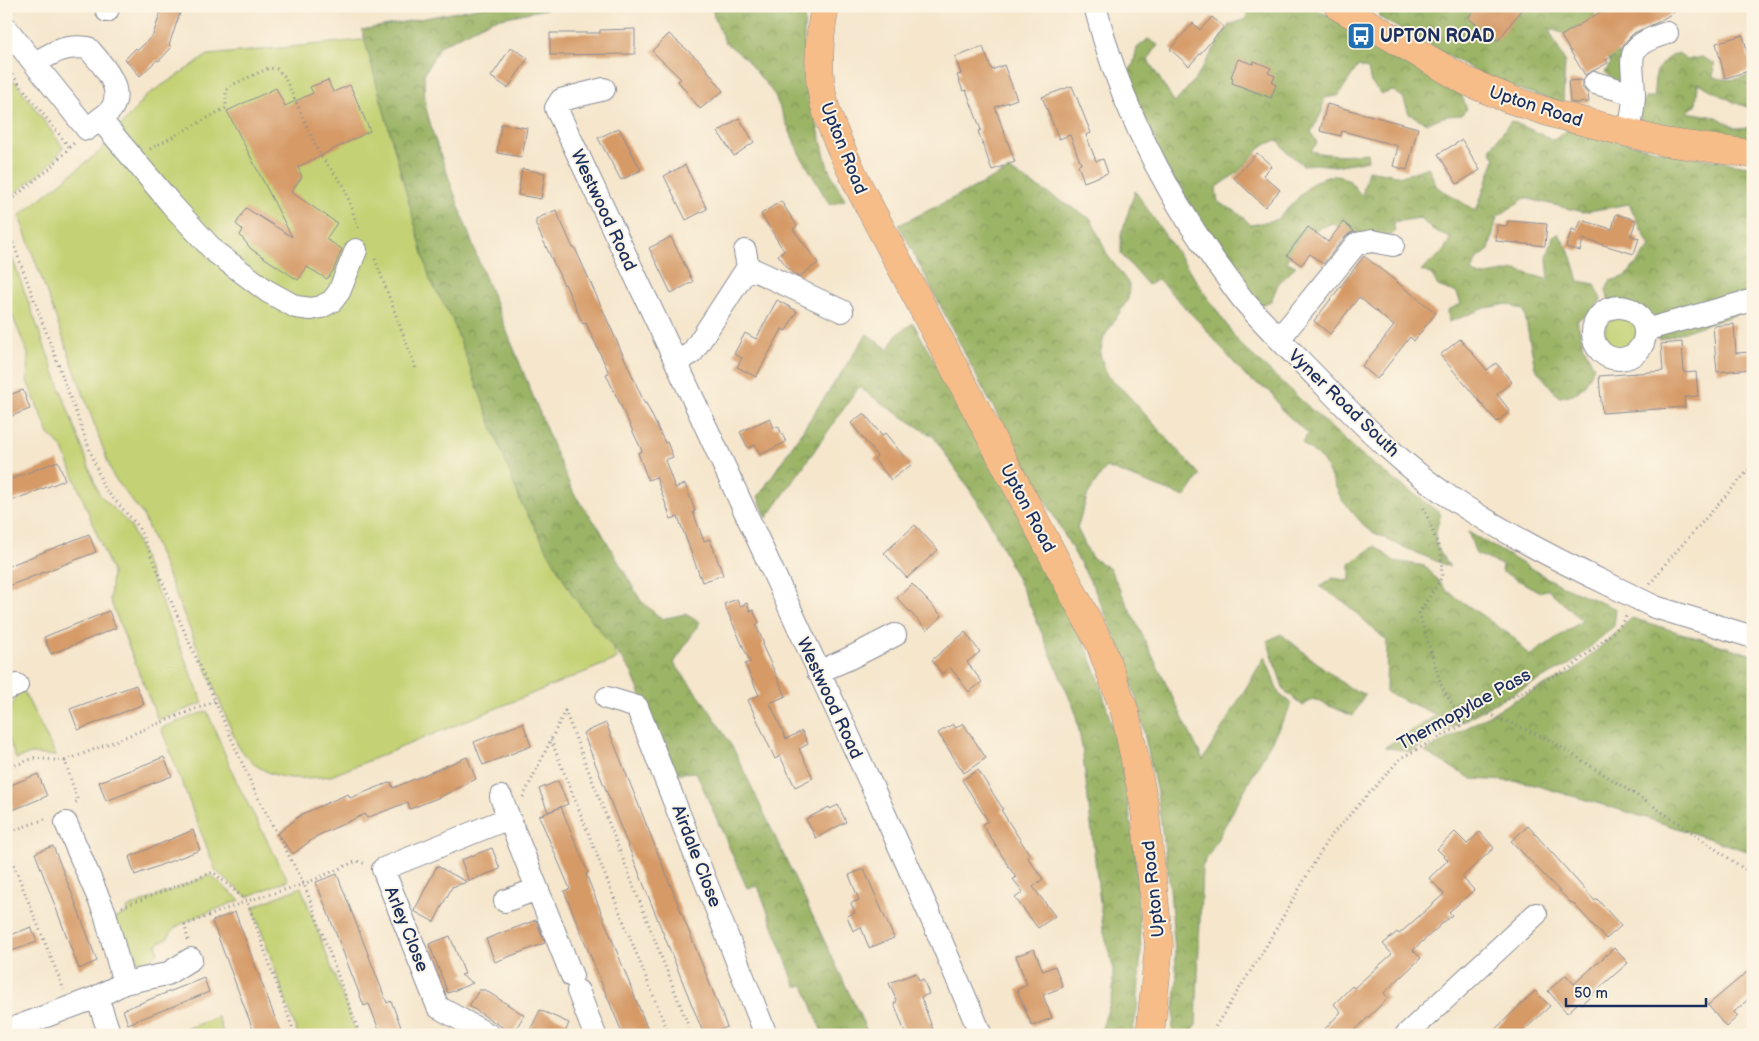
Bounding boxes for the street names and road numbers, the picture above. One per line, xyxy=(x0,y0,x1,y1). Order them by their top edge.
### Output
street label: Upton Road xyxy=(1486,81,1585,131)
street label: Upton Road xyxy=(816,99,871,197)
street label: Westwood Road xyxy=(566,146,641,274)
street label: Vyner Road South xyxy=(1284,345,1403,462)
street label: Upton Road xyxy=(995,460,1060,556)
street label: Westwood Road xyxy=(792,634,867,762)
street label: Thermopylae Pass xyxy=(1394,664,1535,755)
street label: Airdale Close xyxy=(667,802,726,911)
street label: Upton Road xyxy=(1138,840,1169,938)
street label: Arley Close xyxy=(380,883,433,975)

